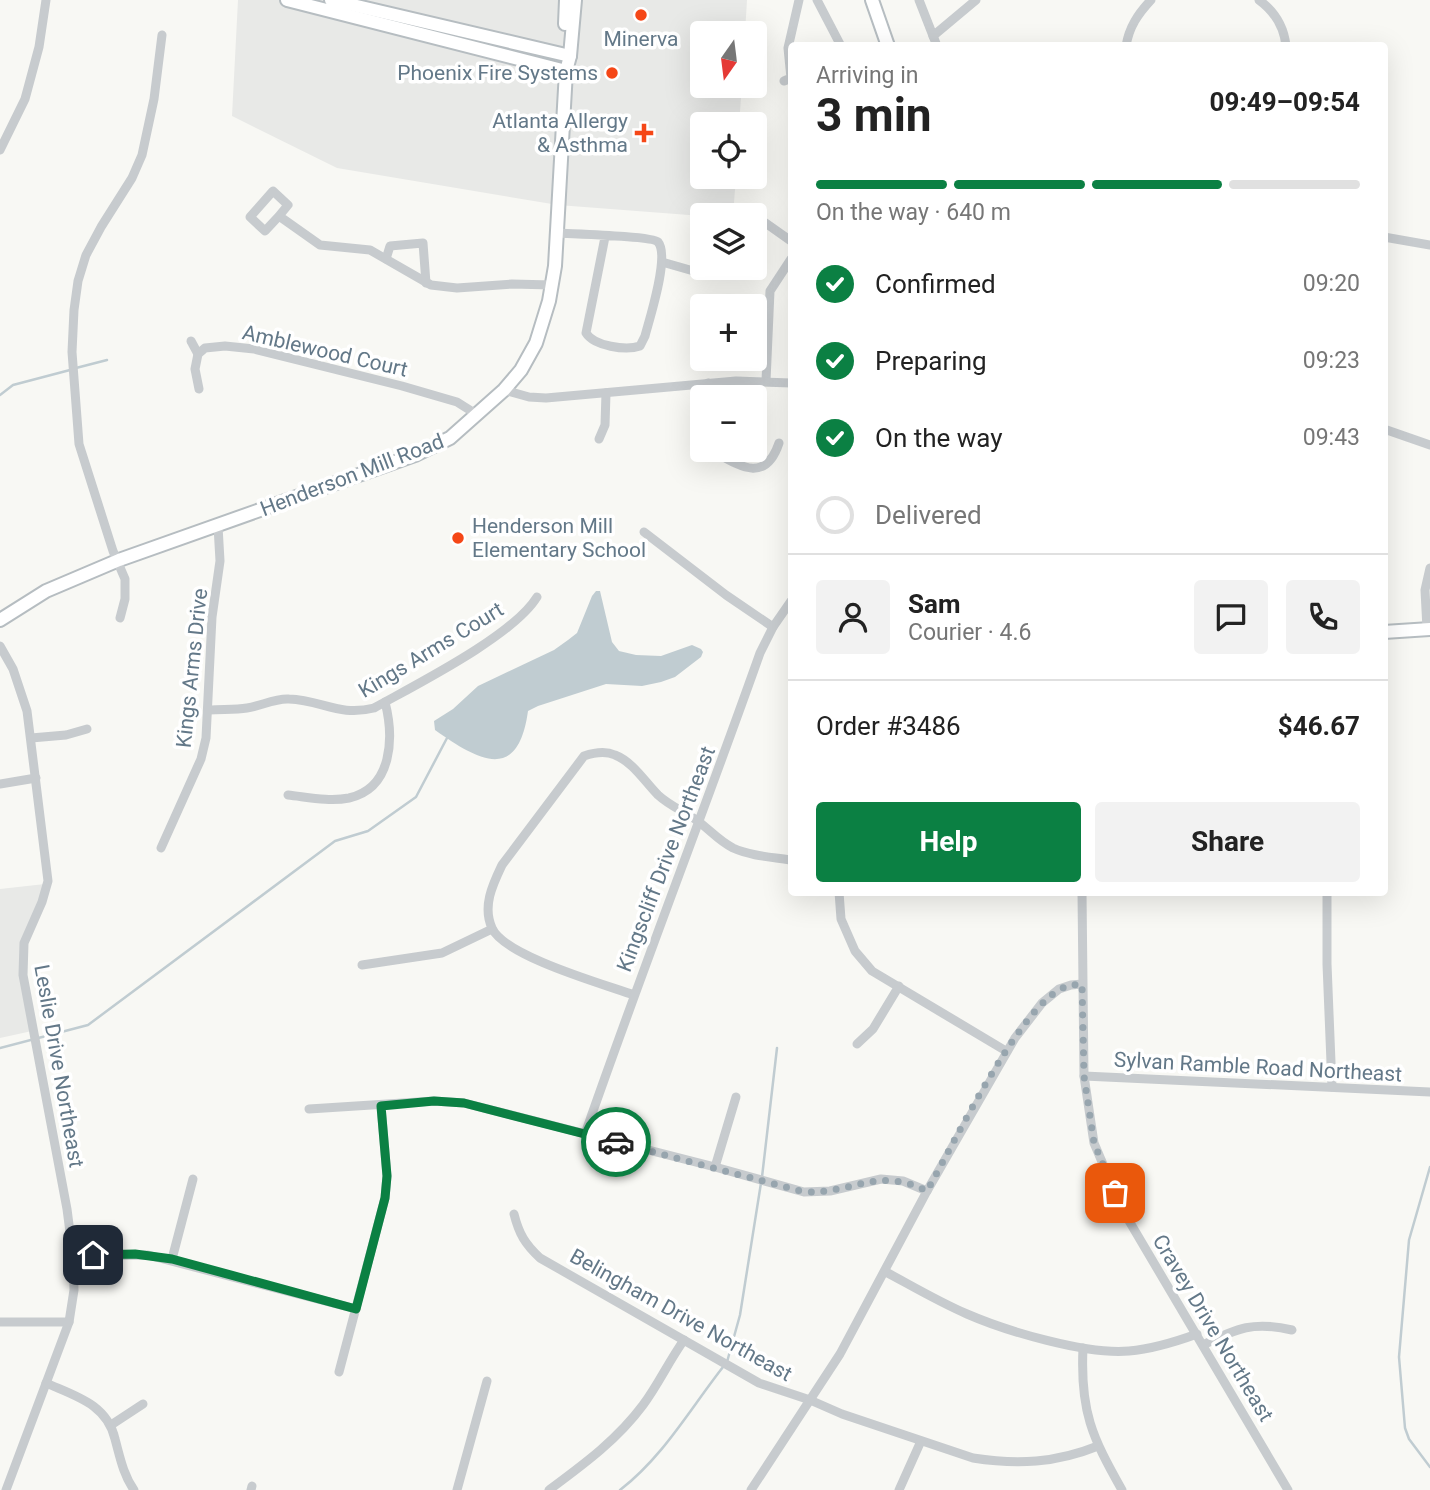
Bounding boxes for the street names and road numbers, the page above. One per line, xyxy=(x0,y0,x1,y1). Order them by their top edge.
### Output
street label: Amblewood Court xyxy=(240,320,410,382)
street label: Henderson Mill Road xyxy=(257,429,447,521)
street label: Kings Arms Drive xyxy=(172,587,212,749)
street label: Kings Arms Court xyxy=(354,597,508,703)
street label: Kingscliff Drive Northeast xyxy=(612,743,720,975)
street label: Leslie Drive Northeast xyxy=(29,963,89,1169)
street label: Sylvan Ramble Road Northeast xyxy=(1113,1047,1403,1087)
street label: Cravey Drive Northeast xyxy=(1148,1230,1278,1426)
street label: Belingham Drive Northeast xyxy=(566,1244,796,1386)

